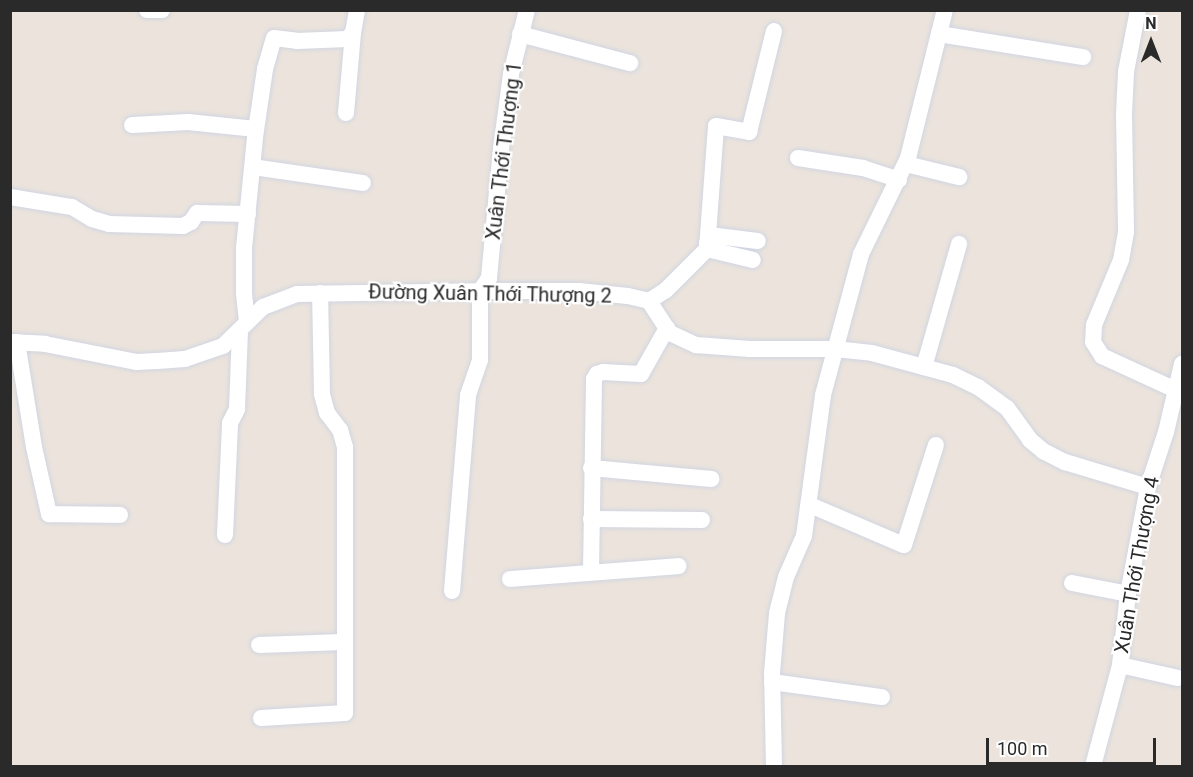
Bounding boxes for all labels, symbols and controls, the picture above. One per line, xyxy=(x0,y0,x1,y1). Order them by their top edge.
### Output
north arrow xyxy=(1121,12,1181,72)
text: N xyxy=(1145,14,1157,33)
street label: Xuân Thới Thượng 1 xyxy=(481,60,527,242)
street label: Đường Xuân Thới Thượng 2 xyxy=(368,280,612,308)
street label: Xuân Thới Thượng 4 xyxy=(1110,474,1164,656)
scale bar xyxy=(989,726,1158,764)
text: 100 m xyxy=(997,738,1048,759)

